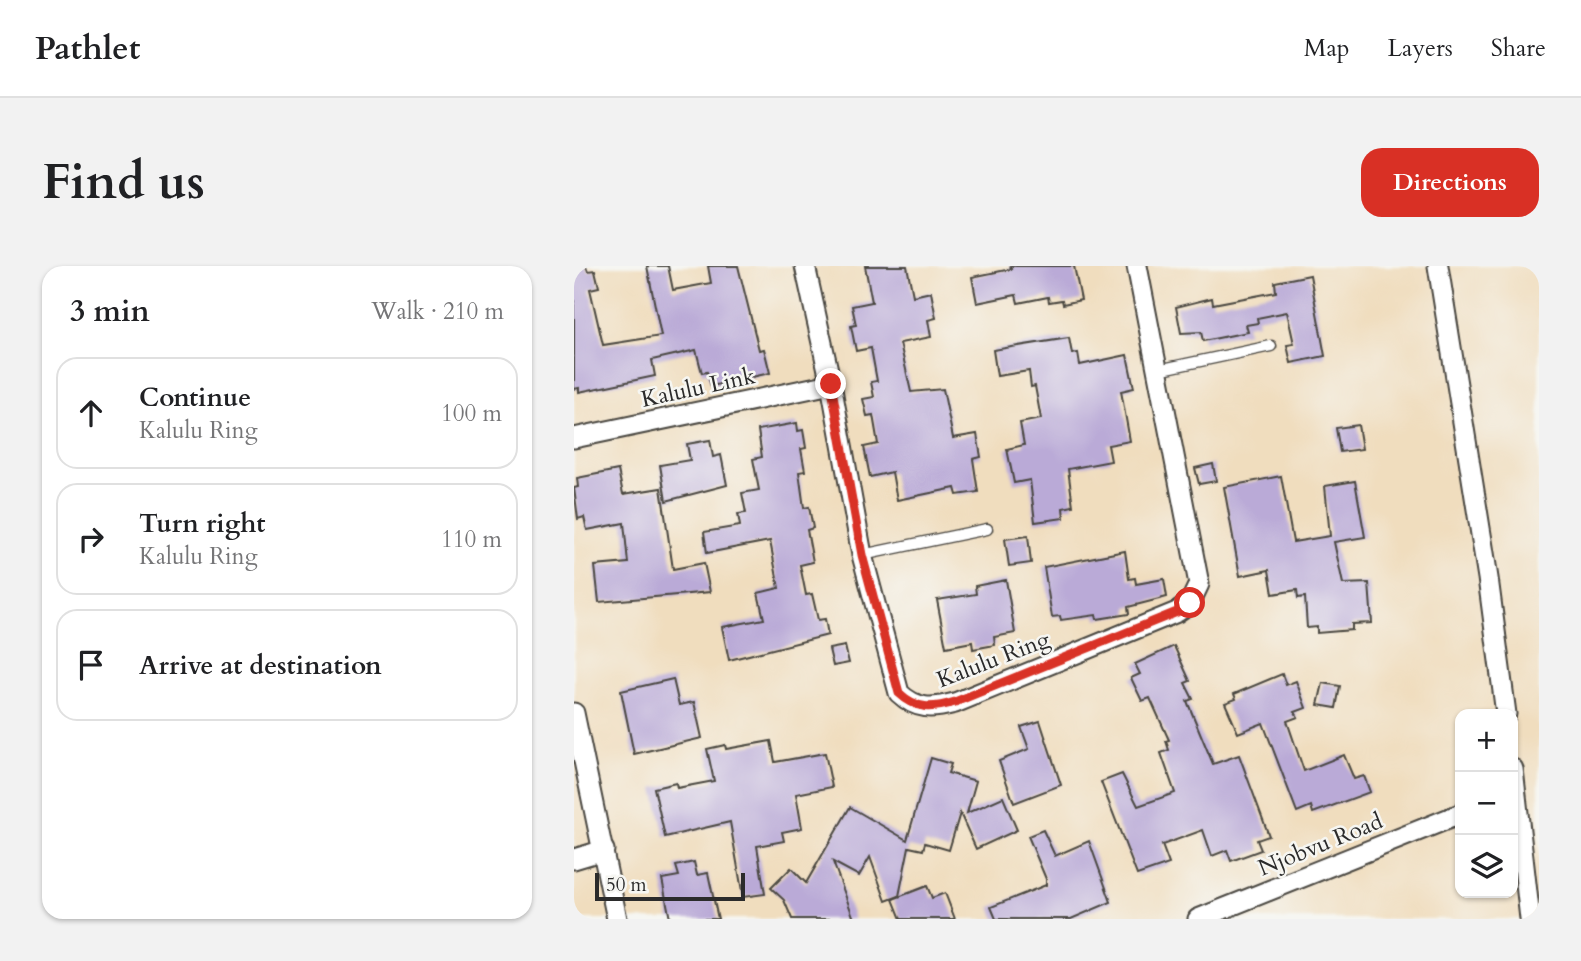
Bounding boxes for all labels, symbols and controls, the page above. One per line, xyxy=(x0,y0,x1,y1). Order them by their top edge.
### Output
text: Pathlet xyxy=(35,26,140,71)
text: Map xyxy=(1304,32,1350,65)
text: Layers xyxy=(1388,32,1453,65)
text: Share xyxy=(1491,32,1546,65)
button: Directions xyxy=(1361,148,1539,217)
text: Find us xyxy=(42,149,205,216)
text: 3 min xyxy=(70,291,150,332)
text: Walk · 210 m xyxy=(371,296,504,327)
street label: Kalulu Link xyxy=(638,360,759,415)
route end xyxy=(815,368,846,399)
text: Continue xyxy=(139,380,251,415)
icon: ahead xyxy=(72,394,110,432)
text: 100 m xyxy=(441,398,502,429)
text: Kalulu Ring xyxy=(139,415,258,446)
text: Turn right xyxy=(139,506,266,541)
icon: right xyxy=(72,520,110,558)
text: 110 m xyxy=(441,524,502,555)
text: Kalulu Ring xyxy=(139,541,258,572)
route start xyxy=(1174,587,1205,618)
street label: Kalulu Ring xyxy=(932,624,1054,695)
icon: arrive xyxy=(72,646,110,684)
text: Arrive at destination xyxy=(139,648,382,683)
map controls xyxy=(1455,709,1518,898)
button: + xyxy=(1455,709,1518,772)
button: − xyxy=(1455,772,1518,835)
street label: Njobvu Road xyxy=(1253,805,1388,884)
button: layers xyxy=(1455,835,1518,898)
scale bar xyxy=(595,870,746,902)
text: 50 m xyxy=(606,872,647,898)

